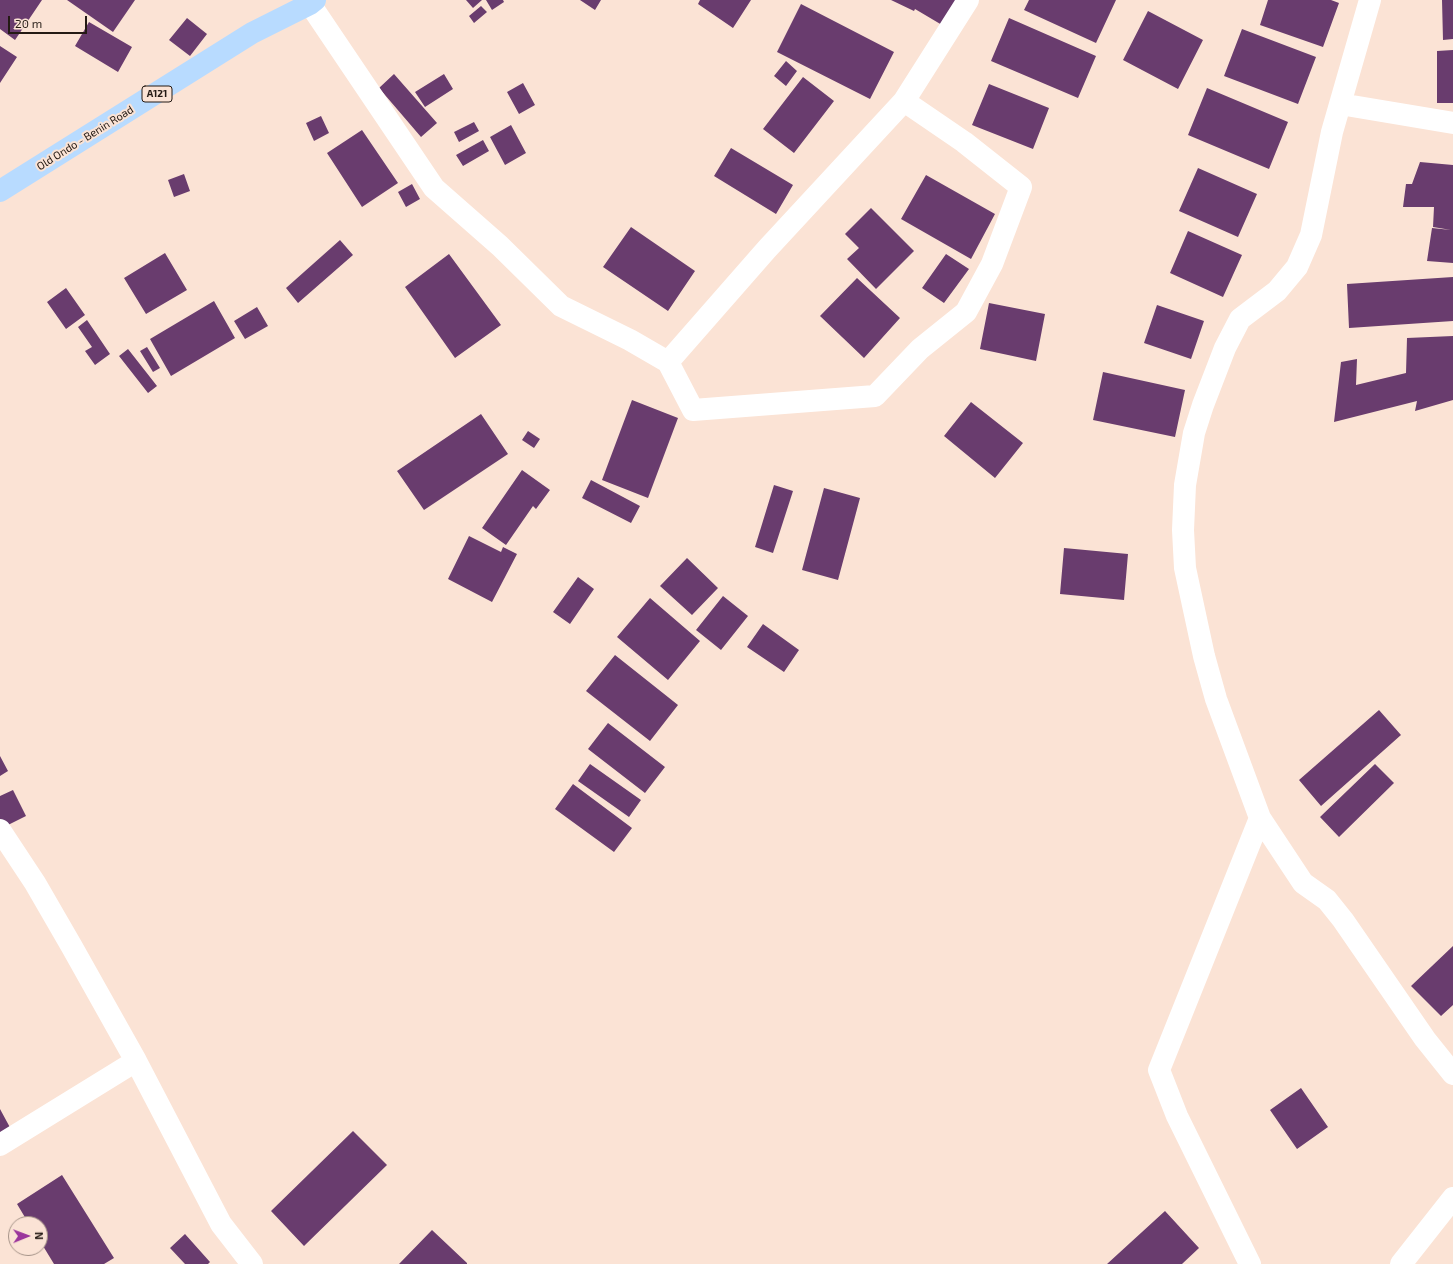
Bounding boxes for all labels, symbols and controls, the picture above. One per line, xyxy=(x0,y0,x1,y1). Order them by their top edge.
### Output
scale bar xyxy=(10,8,89,34)
text: 20 m xyxy=(15,16,42,30)
road number: A121 xyxy=(142,86,172,102)
street label: Old Ondo - Benin Road xyxy=(34,103,136,173)
north arrow xyxy=(8,1216,48,1256)
text: N xyxy=(33,1232,46,1240)

